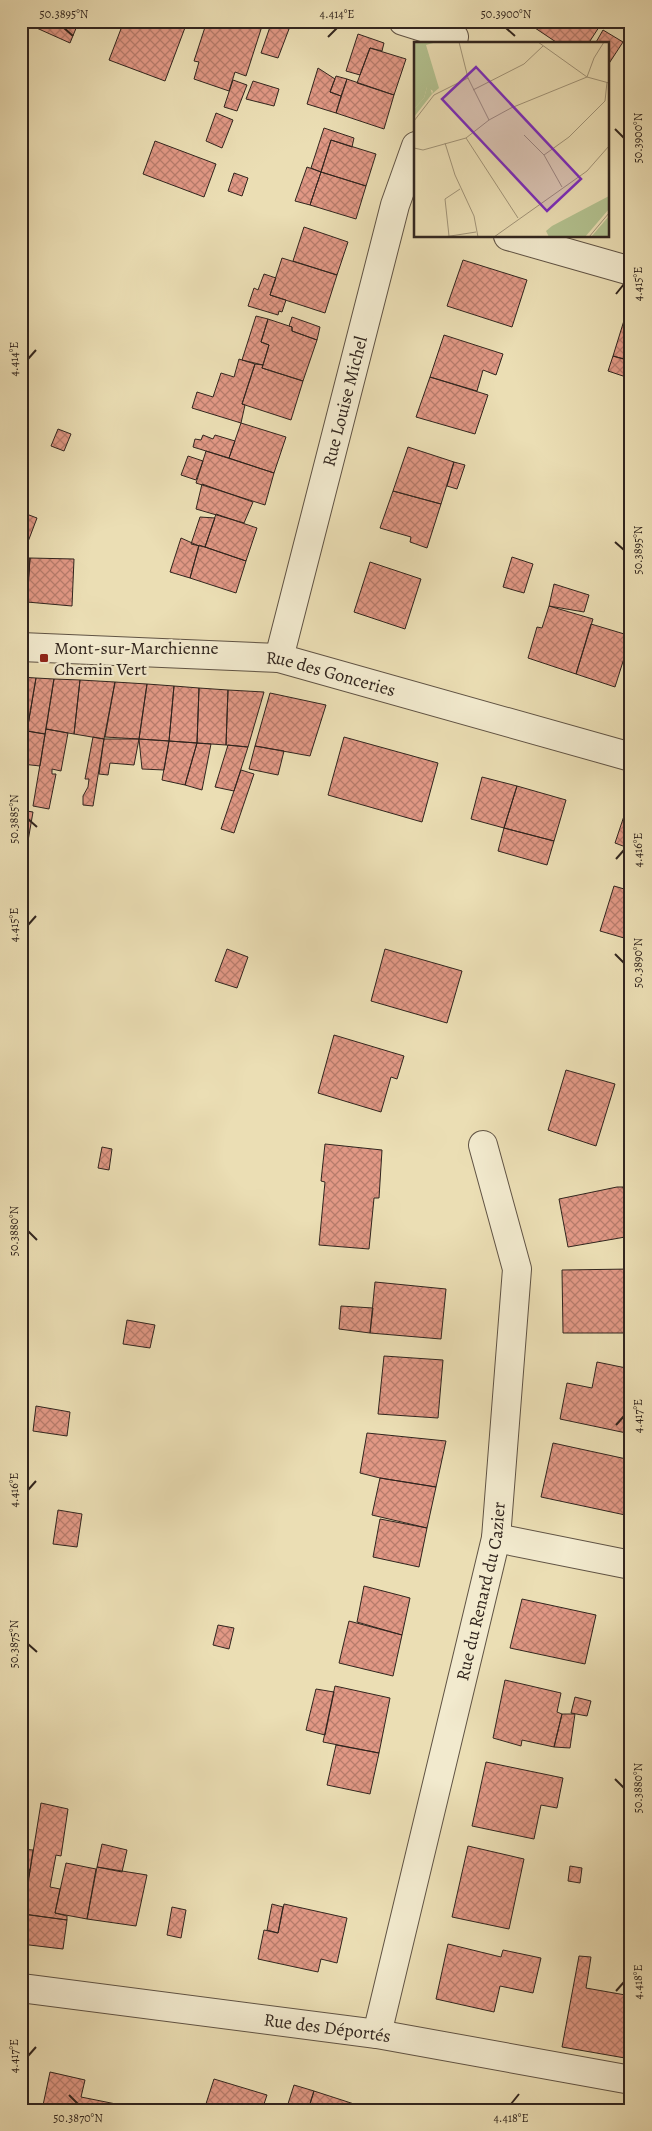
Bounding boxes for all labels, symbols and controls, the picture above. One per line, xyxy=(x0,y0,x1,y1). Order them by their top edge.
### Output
text: 50.3895°N xyxy=(40,6,89,22)
text: 4.414°E xyxy=(320,6,354,22)
text: 50.3900°N xyxy=(481,6,532,22)
inset map xyxy=(414,42,610,238)
text: 50.3900°N xyxy=(630,112,646,163)
text: 4.415°E xyxy=(630,267,646,301)
street label: Rue Louise Michel xyxy=(317,333,373,469)
text: 4.414°E xyxy=(6,342,22,376)
text: 50.3895°N xyxy=(630,525,646,574)
place label: Mont-sur-Marchienne Chemin Vert xyxy=(54,636,219,681)
street label: Rue des Gonceries xyxy=(265,645,398,702)
marker: Mont-sur-Marchienne Chemin Vert xyxy=(38,652,50,664)
text: 50.3885°N xyxy=(6,794,22,844)
text: 4.416°E xyxy=(630,833,646,867)
text: 4.415°E xyxy=(6,908,22,942)
text: 50.3890°N xyxy=(630,938,646,988)
text: 50.3880°N xyxy=(6,1205,22,1256)
text: 4.417°E xyxy=(630,1399,646,1433)
text: 4.416°E xyxy=(6,1473,22,1507)
street label: Rue du Renard du Cazier xyxy=(450,1501,511,1683)
text: 50.3875°N xyxy=(6,1619,22,1668)
text: 50.3880°N xyxy=(630,1762,646,1813)
text: 4.418°E xyxy=(630,1964,646,2000)
street label: Rue des Déportés xyxy=(263,2008,393,2048)
text: 4.417°E xyxy=(6,2039,22,2073)
text: 50.3870°N xyxy=(53,2110,103,2126)
text: 4.418°E xyxy=(493,2110,529,2126)

